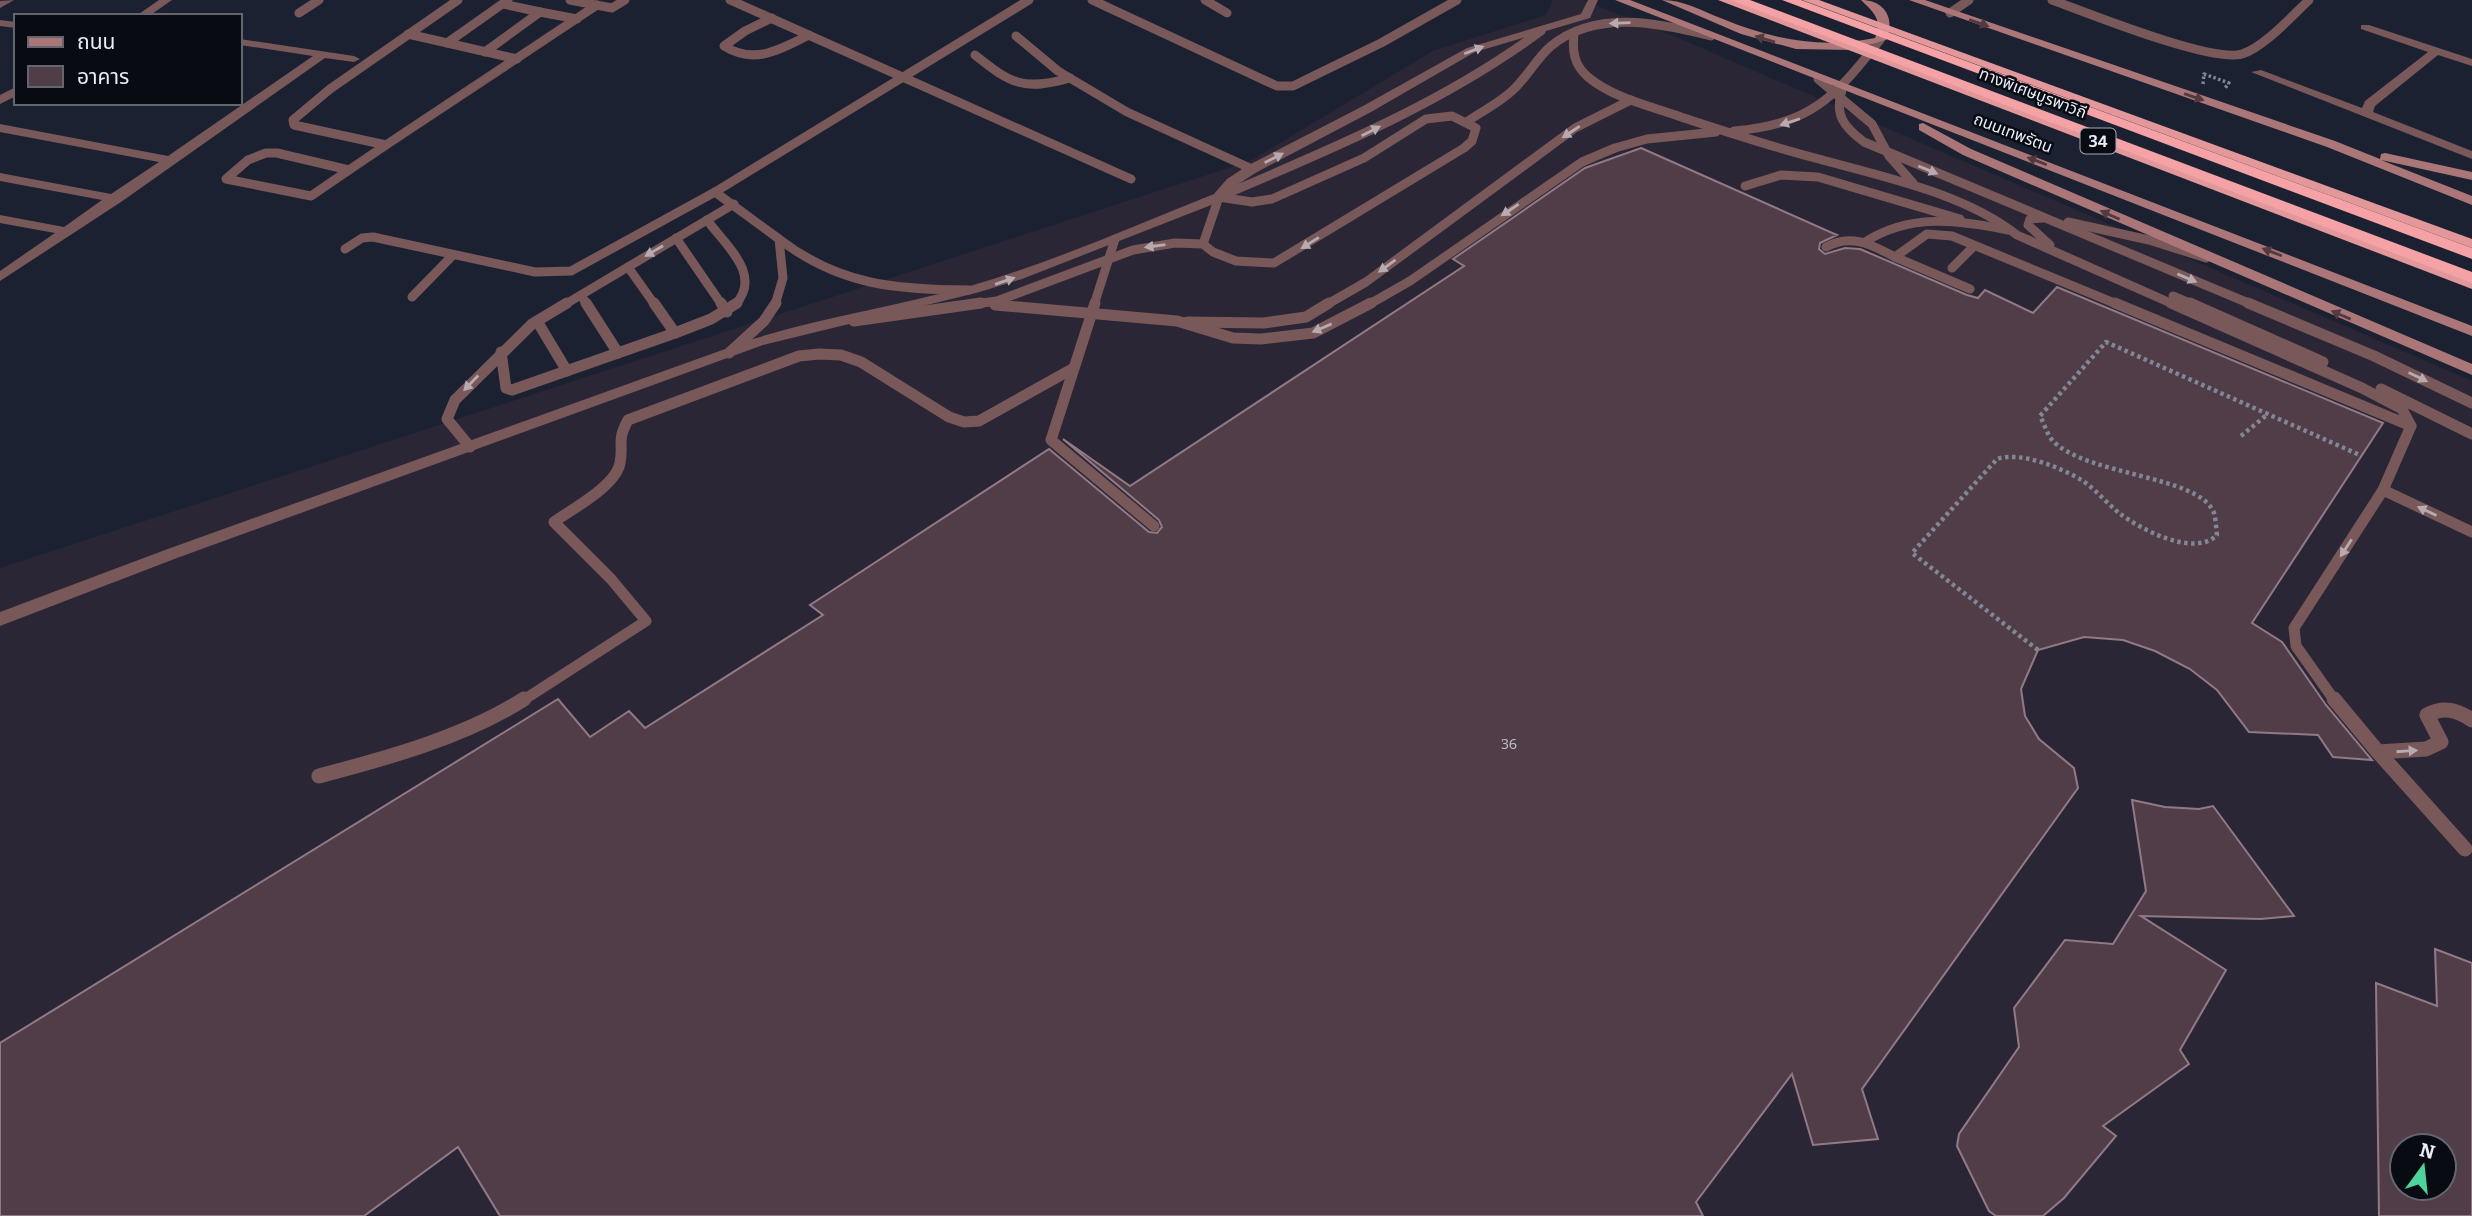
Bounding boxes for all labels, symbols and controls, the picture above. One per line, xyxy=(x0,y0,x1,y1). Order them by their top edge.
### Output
legend xyxy=(14,14,242,105)
one-way arrow xyxy=(1609,18,1631,29)
one-way arrow xyxy=(1968,18,1989,29)
text: ถนน xyxy=(77,29,115,55)
one-way arrow xyxy=(1754,33,1775,44)
one-way arrow xyxy=(1463,44,1484,55)
text: อาคาร xyxy=(77,64,129,90)
street label: ทางพิเศษบูรพาวิถี xyxy=(1977,64,2089,122)
one-way arrow xyxy=(2183,92,2204,103)
street label: ถนนเทพรัตน xyxy=(1971,109,2055,157)
one-way arrow xyxy=(1780,117,1801,128)
one-way arrow xyxy=(1361,125,1381,136)
one-way arrow xyxy=(1561,125,1580,138)
road number: 34 xyxy=(2080,128,2116,154)
one-way arrow xyxy=(1264,152,1284,163)
one-way arrow xyxy=(2026,156,2047,167)
one-way arrow xyxy=(1917,165,1938,176)
one-way arrow xyxy=(1501,203,1519,217)
one-way arrow xyxy=(2099,209,2120,220)
one-way arrow xyxy=(1300,237,1319,250)
one-way arrow xyxy=(1144,241,1166,252)
one-way arrow xyxy=(644,245,664,257)
one-way arrow xyxy=(2261,247,2282,258)
one-way arrow xyxy=(1378,259,1396,273)
one-way arrow xyxy=(2176,272,2197,283)
one-way arrow xyxy=(994,275,1015,285)
one-way arrow xyxy=(2331,309,2352,320)
one-way arrow xyxy=(1312,323,1333,334)
one-way arrow xyxy=(2408,372,2428,383)
one-way arrow xyxy=(462,375,479,392)
one-way arrow xyxy=(2417,505,2437,517)
one-way arrow xyxy=(2339,538,2352,557)
house number: 36 xyxy=(1501,736,1517,753)
one-way arrow xyxy=(2396,745,2418,756)
north arrow xyxy=(2388,1132,2458,1202)
text: N xyxy=(2417,1138,2438,1164)

